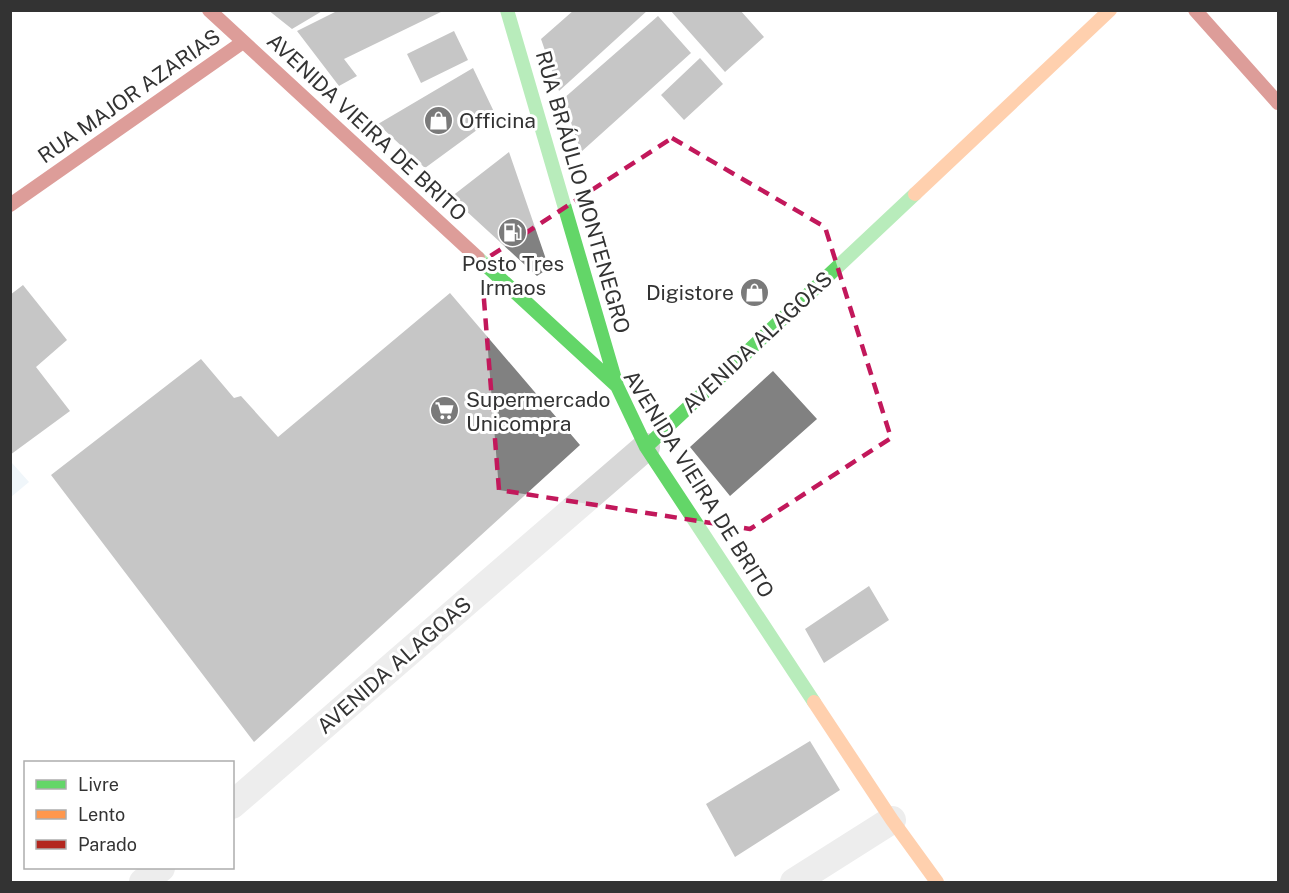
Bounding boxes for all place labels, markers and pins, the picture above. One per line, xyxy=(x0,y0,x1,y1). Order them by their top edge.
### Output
shop icon: Officina xyxy=(422,104,454,136)
place label: Officina xyxy=(459,108,536,133)
fuel station icon: Posto Tres Irmaos xyxy=(497,216,529,248)
place label: Posto Tres Irmaos xyxy=(462,251,564,300)
shop icon: Digistore xyxy=(739,276,771,308)
place label: Digistore xyxy=(646,280,734,305)
place label: Supermercado Unicompra xyxy=(466,387,610,436)
supermarket icon: Supermercado Unicompra xyxy=(429,395,461,427)

